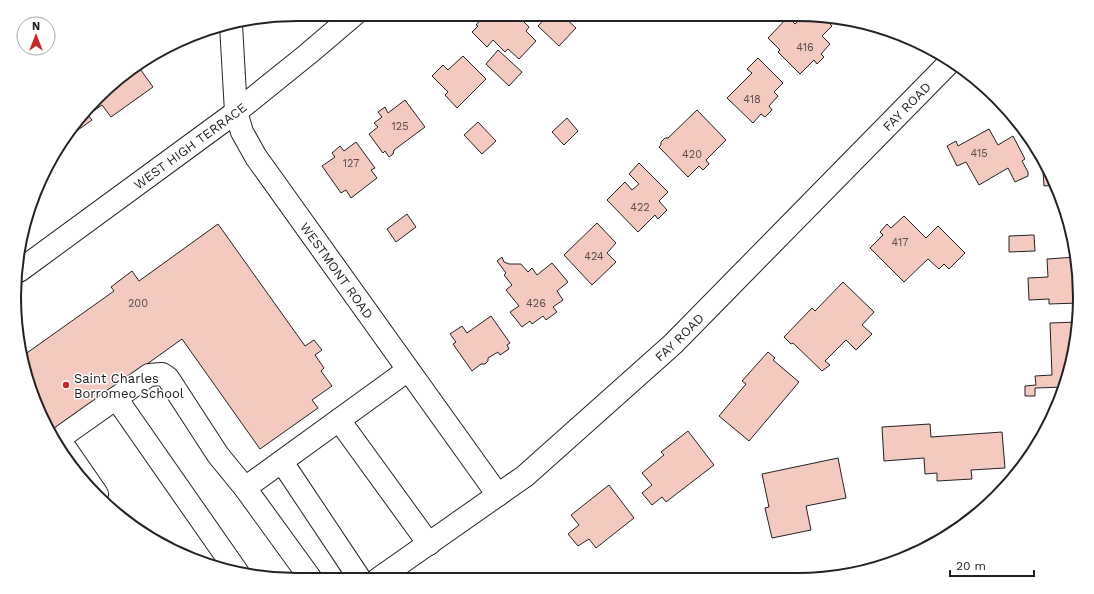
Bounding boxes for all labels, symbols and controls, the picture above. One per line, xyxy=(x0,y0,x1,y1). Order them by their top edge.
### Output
north arrow xyxy=(16,16,56,56)
text: N xyxy=(32,20,40,33)
house number: 416 xyxy=(796,41,814,54)
street label: FAY ROAD xyxy=(880,79,934,134)
house number: 418 xyxy=(743,93,761,106)
street label: WEST HIGH TERRACE xyxy=(131,100,250,192)
house number: 125 xyxy=(391,120,409,133)
house number: 415 xyxy=(970,147,988,160)
house number: 420 xyxy=(682,148,702,161)
house number: 127 xyxy=(343,157,359,170)
house number: 422 xyxy=(630,201,650,214)
street label: WESTMONT ROAD xyxy=(297,219,376,322)
house number: 417 xyxy=(891,236,909,249)
house number: 424 xyxy=(584,250,604,263)
house number: 200 xyxy=(128,297,148,310)
house number: 426 xyxy=(526,297,546,310)
street label: FAY ROAD xyxy=(652,310,707,365)
place label: Saint Charles Borromeo School xyxy=(74,371,184,401)
marker: Saint Charles Borromeo School xyxy=(61,380,71,390)
scale bar xyxy=(950,552,1034,578)
text: 20 m xyxy=(956,559,986,573)

